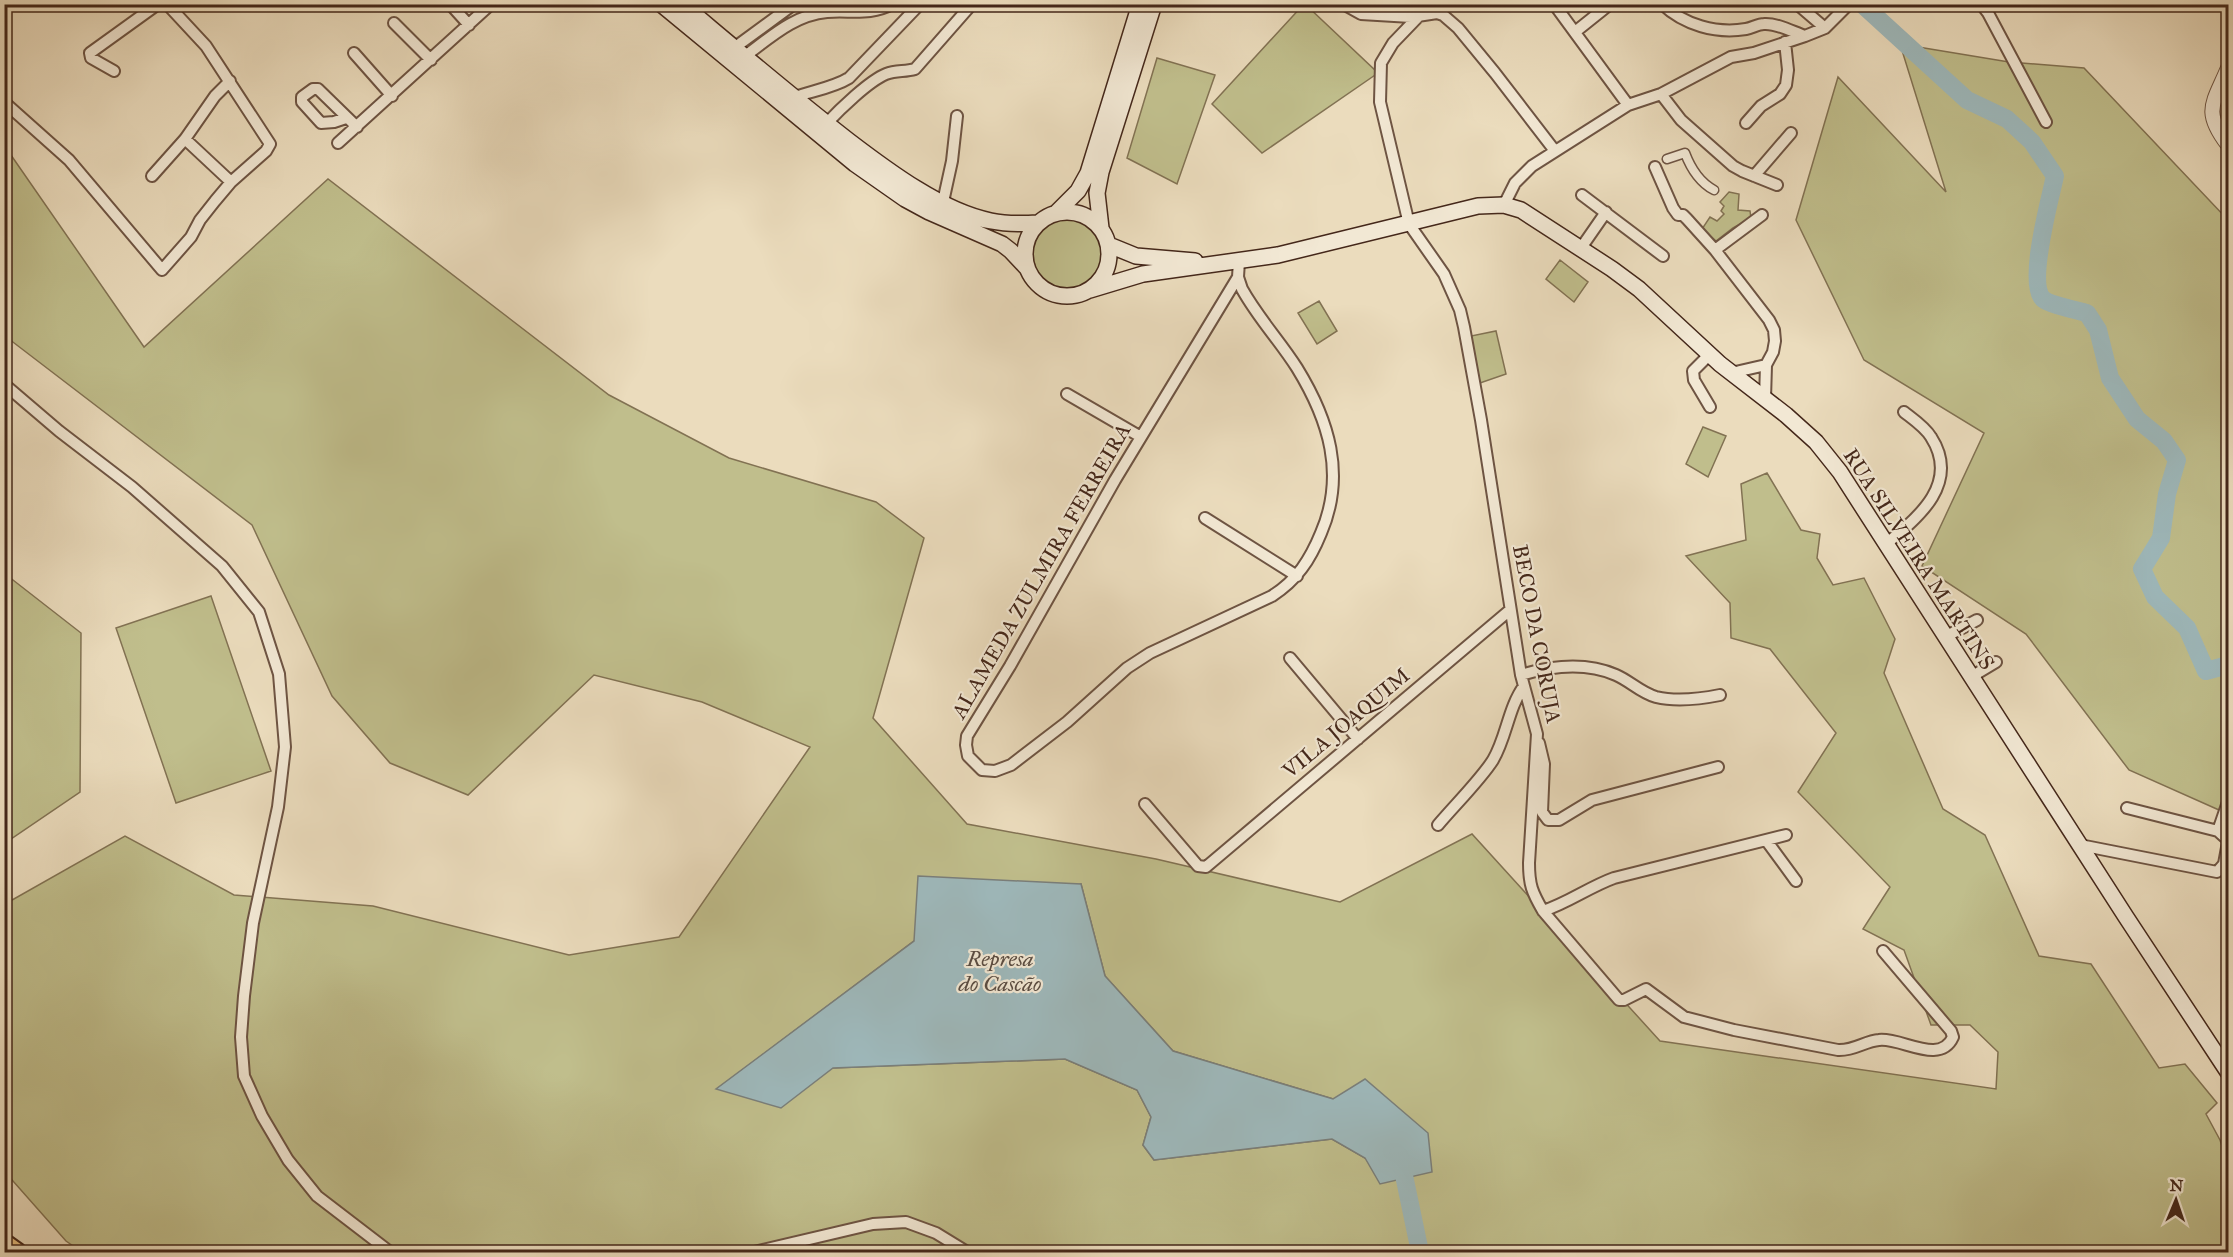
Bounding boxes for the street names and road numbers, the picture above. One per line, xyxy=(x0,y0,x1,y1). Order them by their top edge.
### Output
street label: ALAMEDA ZULMIRA FERREIRA xyxy=(945,419,1136,724)
street label: RUA SILVEIRA MARTINS xyxy=(1838,443,2000,675)
street label: BECO DA CORUJA xyxy=(1507,542,1567,726)
street label: VILA JOAQUIM xyxy=(1276,662,1415,784)

